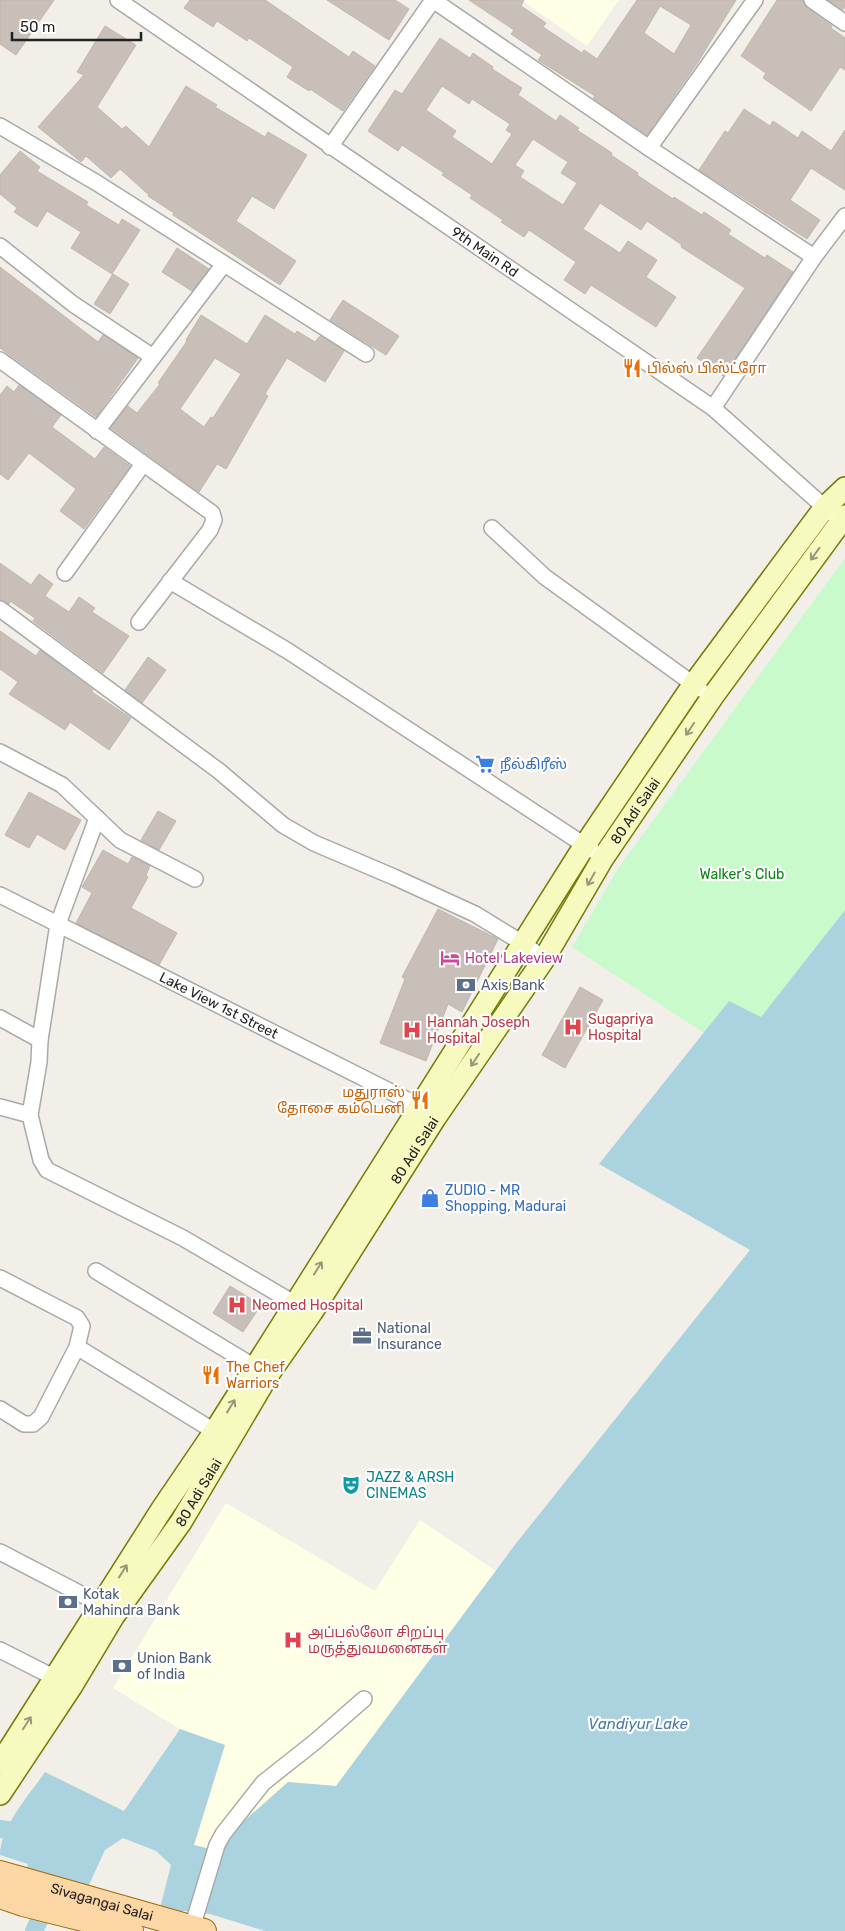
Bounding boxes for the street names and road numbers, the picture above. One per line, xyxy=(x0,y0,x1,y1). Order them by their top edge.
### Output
street label: 9th Main Rd xyxy=(448,223,522,281)
street label: 80 Adi Salai xyxy=(607,774,663,847)
street label: Lake View 1st Street xyxy=(157,968,281,1042)
street label: 80 Adi Salai xyxy=(387,1114,442,1187)
street label: 80 Adi Salai xyxy=(172,1455,225,1530)
street label: Sivagangai Salai xyxy=(49,1879,155,1925)

